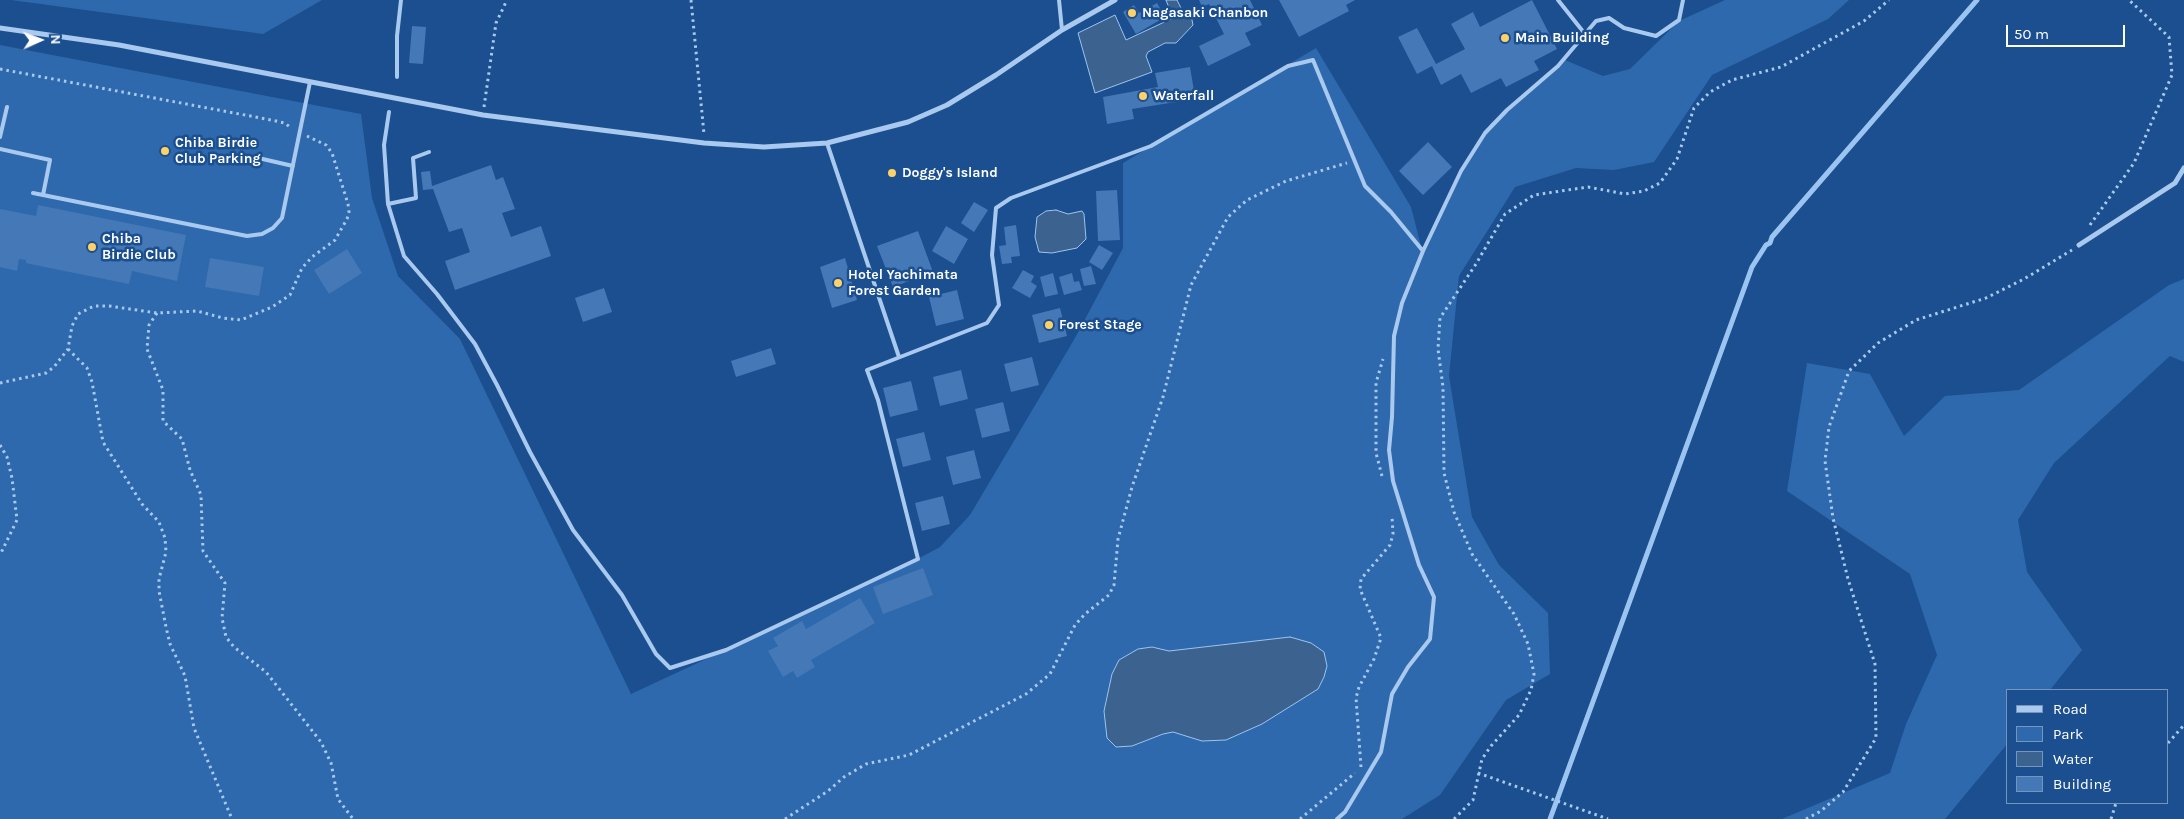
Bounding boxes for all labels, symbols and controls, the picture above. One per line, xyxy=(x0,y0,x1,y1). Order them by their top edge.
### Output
place label: Nagasaki Chanbon xyxy=(1142,5,1268,21)
marker: Nagasaki Chanbon xyxy=(1126,7,1138,19)
north arrow xyxy=(15,15,65,65)
scale bar xyxy=(2009,15,2128,47)
text: 50 m xyxy=(2014,25,2049,43)
place label: Main Building xyxy=(1515,30,1609,46)
marker: Main Building xyxy=(1499,32,1511,44)
text: N xyxy=(47,34,64,45)
place label: Waterfall xyxy=(1153,88,1214,104)
marker: Waterfall xyxy=(1137,90,1149,102)
place label: Chiba Birdie Club Parking xyxy=(175,135,261,168)
marker: Chiba Birdie Club Parking xyxy=(159,145,171,157)
place label: Doggy's Island xyxy=(902,165,998,181)
marker: Doggy's Island xyxy=(886,167,898,179)
place label: Chiba Birdie Club xyxy=(102,231,176,264)
marker: Chiba Birdie Club xyxy=(86,241,98,253)
place label: Hotel Yachimata Forest Garden xyxy=(848,267,958,300)
marker: Hotel Yachimata Forest Garden xyxy=(832,277,844,289)
place label: Forest Stage xyxy=(1059,317,1142,333)
marker: Forest Stage xyxy=(1043,319,1055,331)
legend xyxy=(2006,689,2169,804)
text: Road xyxy=(2053,700,2088,718)
text: Park xyxy=(2053,725,2083,743)
text: Water xyxy=(2053,750,2093,768)
text: Building xyxy=(2053,775,2111,793)

